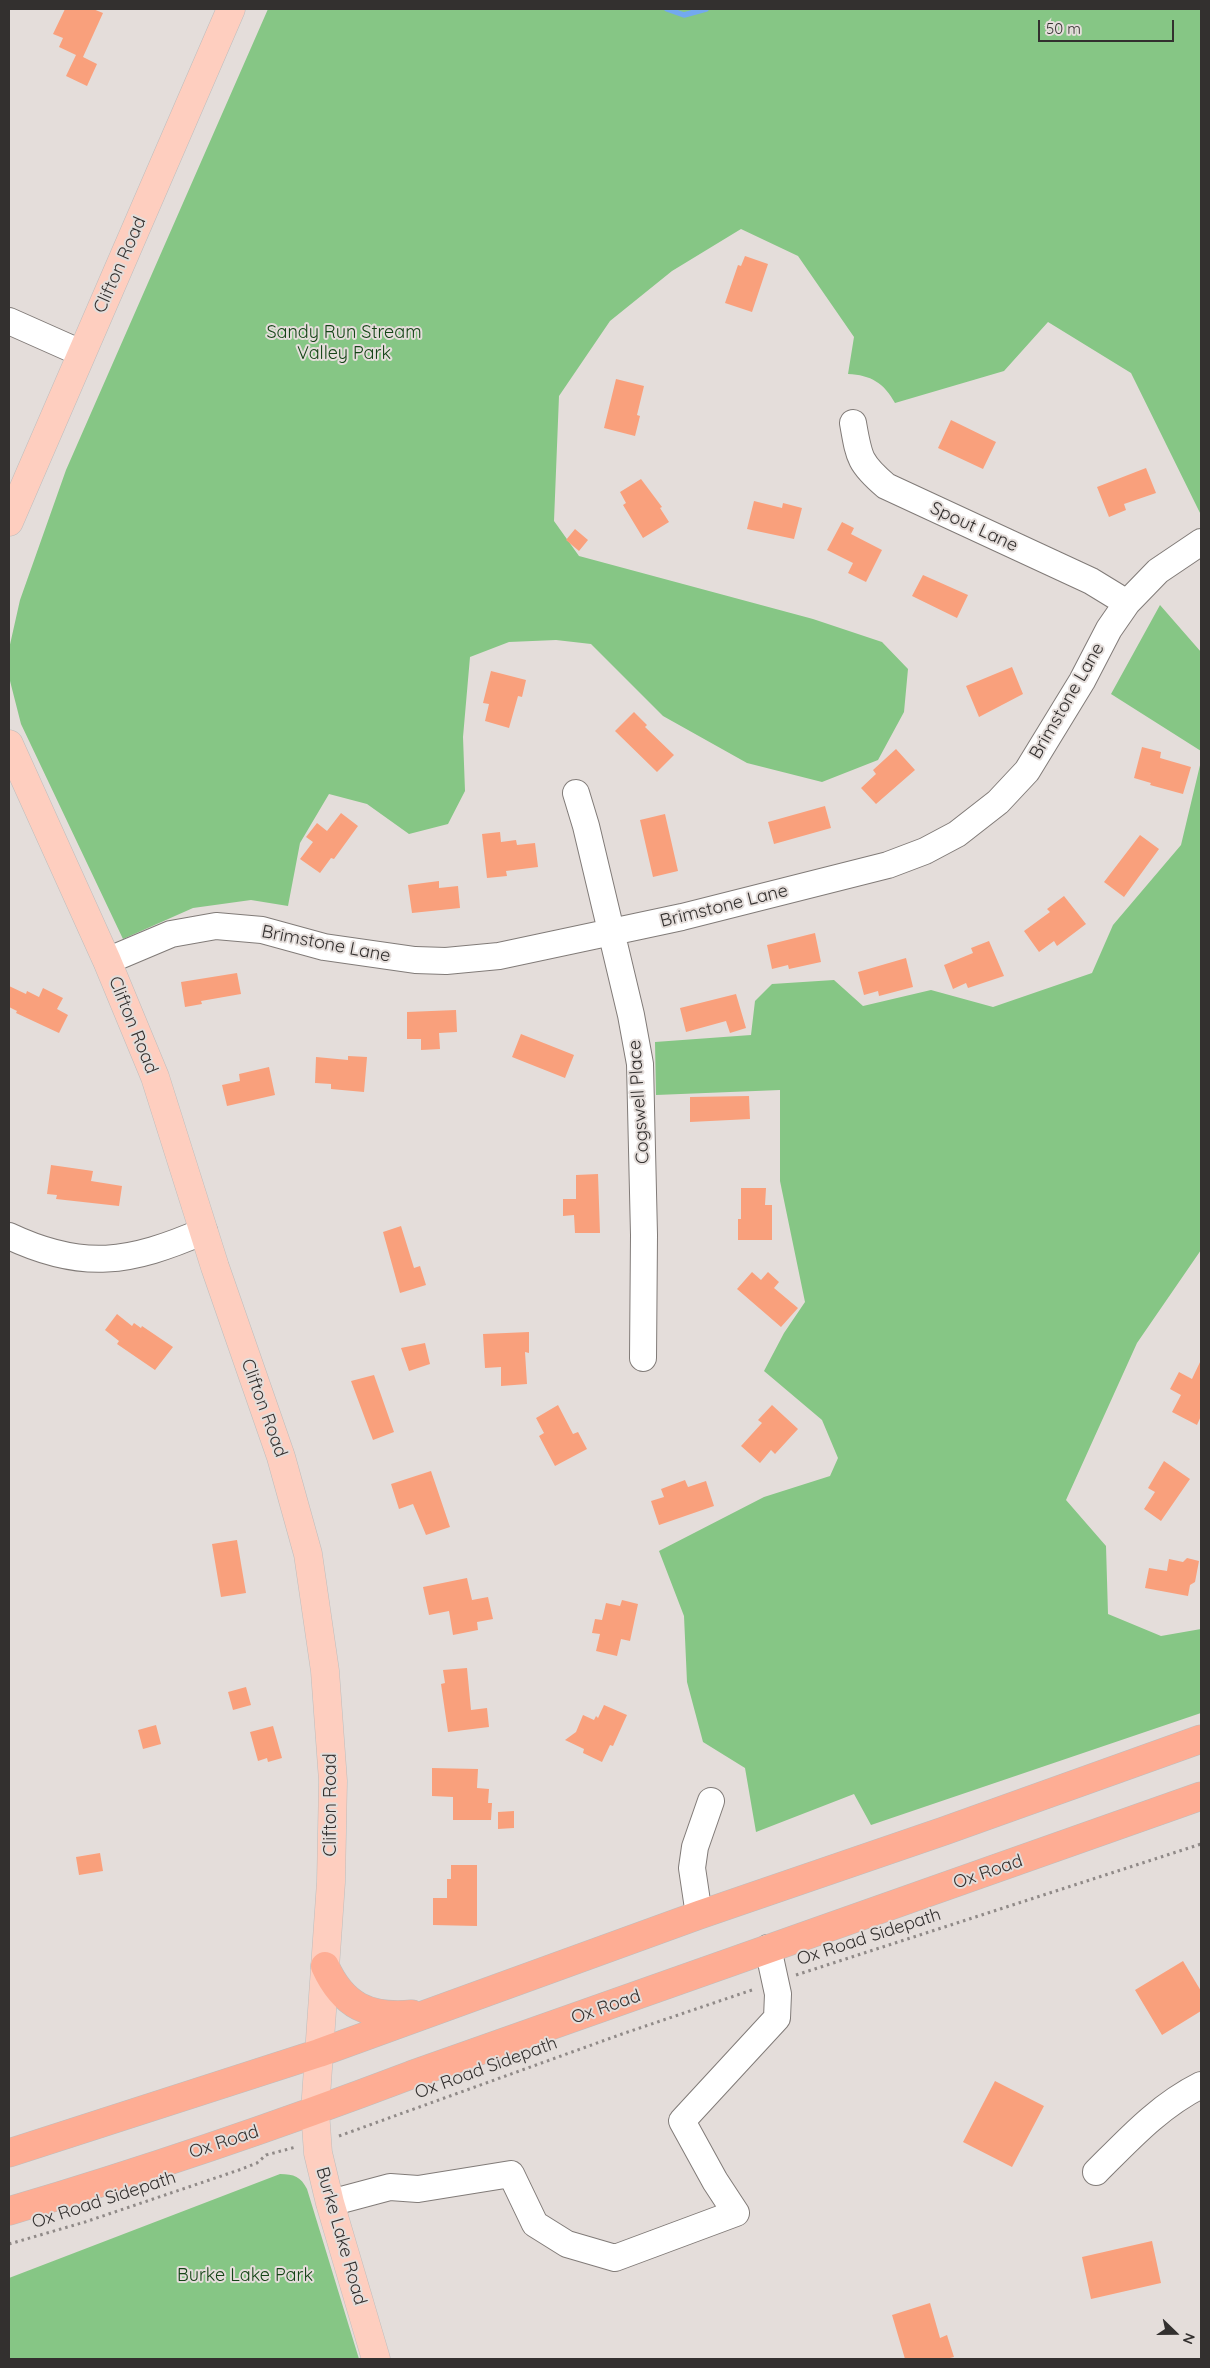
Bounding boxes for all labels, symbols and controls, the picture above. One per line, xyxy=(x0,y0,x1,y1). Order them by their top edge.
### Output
scale bar xyxy=(1040,10,1176,42)
text: 50 m xyxy=(1046,19,1081,38)
street label: Clifton Road xyxy=(89,213,151,317)
park label: Sandy Run Stream Valley Park xyxy=(266,322,422,364)
street label: Spout Lane xyxy=(927,497,1021,557)
street label: Brimstone Lane xyxy=(1025,639,1109,763)
street label: Brimstone Lane xyxy=(658,880,790,932)
street label: Brimstone Lane xyxy=(260,921,392,967)
street label: Clifton Road xyxy=(104,973,162,1077)
street label: Cogswell Place xyxy=(624,1039,654,1165)
street label: Clifton Road xyxy=(236,1356,292,1460)
street label: Clifton Road xyxy=(320,1753,342,1857)
street label: Ox Road xyxy=(950,1850,1026,1894)
street label: Ox Road Sidepath xyxy=(794,1904,944,1970)
street label: Ox Road xyxy=(568,1985,644,2029)
street label: Ox Road Sidepath xyxy=(412,2032,560,2104)
street label: Ox Road xyxy=(186,2121,262,2163)
street label: Burke Lake Road xyxy=(311,2164,371,2308)
street label: Ox Road Sidepath xyxy=(29,2167,179,2233)
park label: Burke Lake Park xyxy=(177,2265,313,2287)
north arrow xyxy=(1150,2308,1200,2358)
text: N xyxy=(1179,2330,1199,2347)

